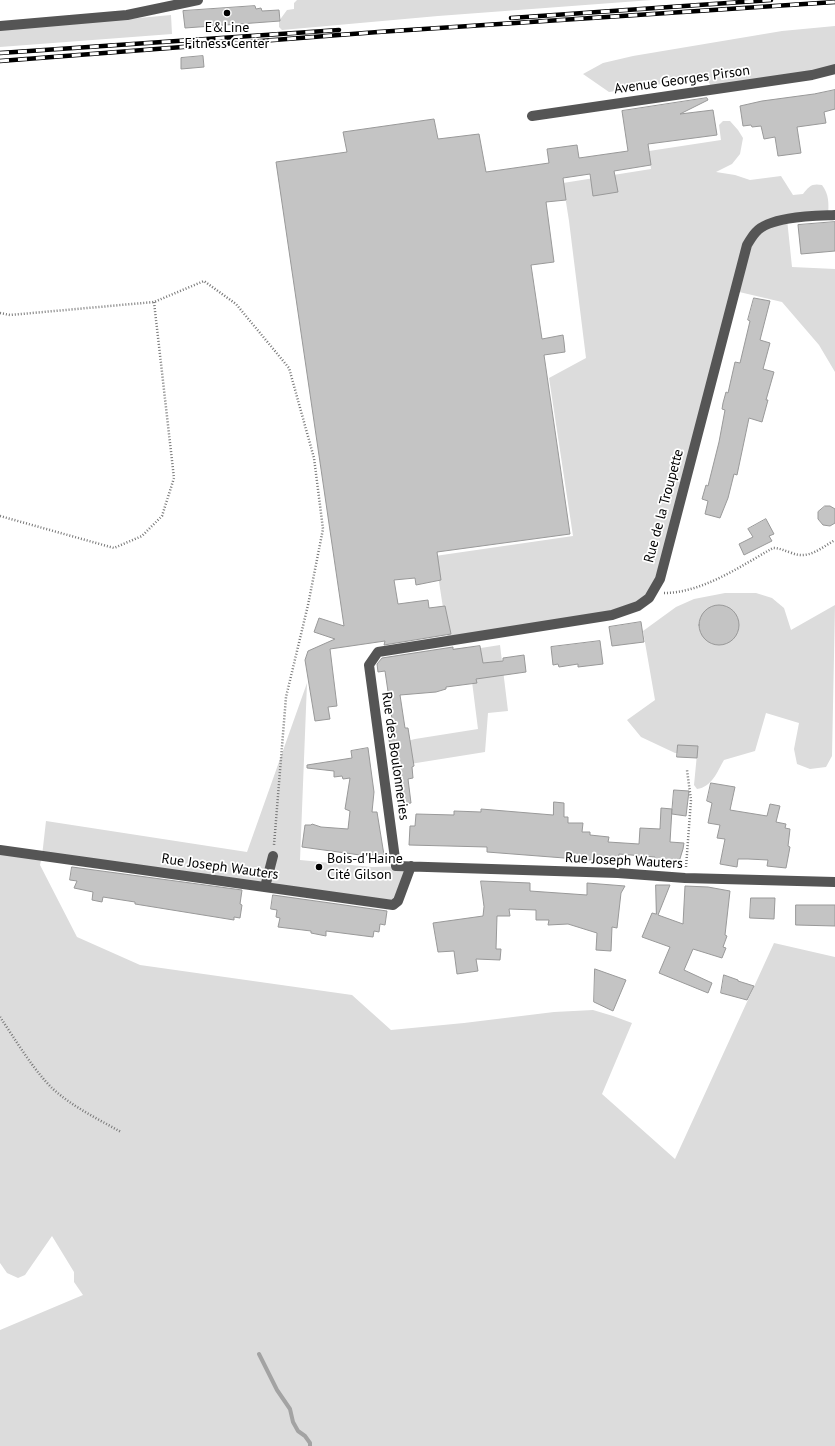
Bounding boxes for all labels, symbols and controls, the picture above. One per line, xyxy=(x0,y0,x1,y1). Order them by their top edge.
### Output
marker: E&Line Fitness Center xyxy=(222,8,232,18)
place label: E&Line Fitness Center xyxy=(185,20,269,52)
street label: Avenue Georges Pirson xyxy=(613,62,751,98)
street label: Rue de la Troupette xyxy=(641,447,687,565)
street label: Rue des Boulonneries xyxy=(378,691,412,821)
street label: Rue Joseph Wauters xyxy=(160,850,280,884)
street label: Rue Joseph Wauters xyxy=(565,850,683,872)
place label: Bois-d'Haine Cité Gilson xyxy=(327,851,403,884)
marker: Bois-d'Haine Cité Gilson xyxy=(314,862,324,872)

